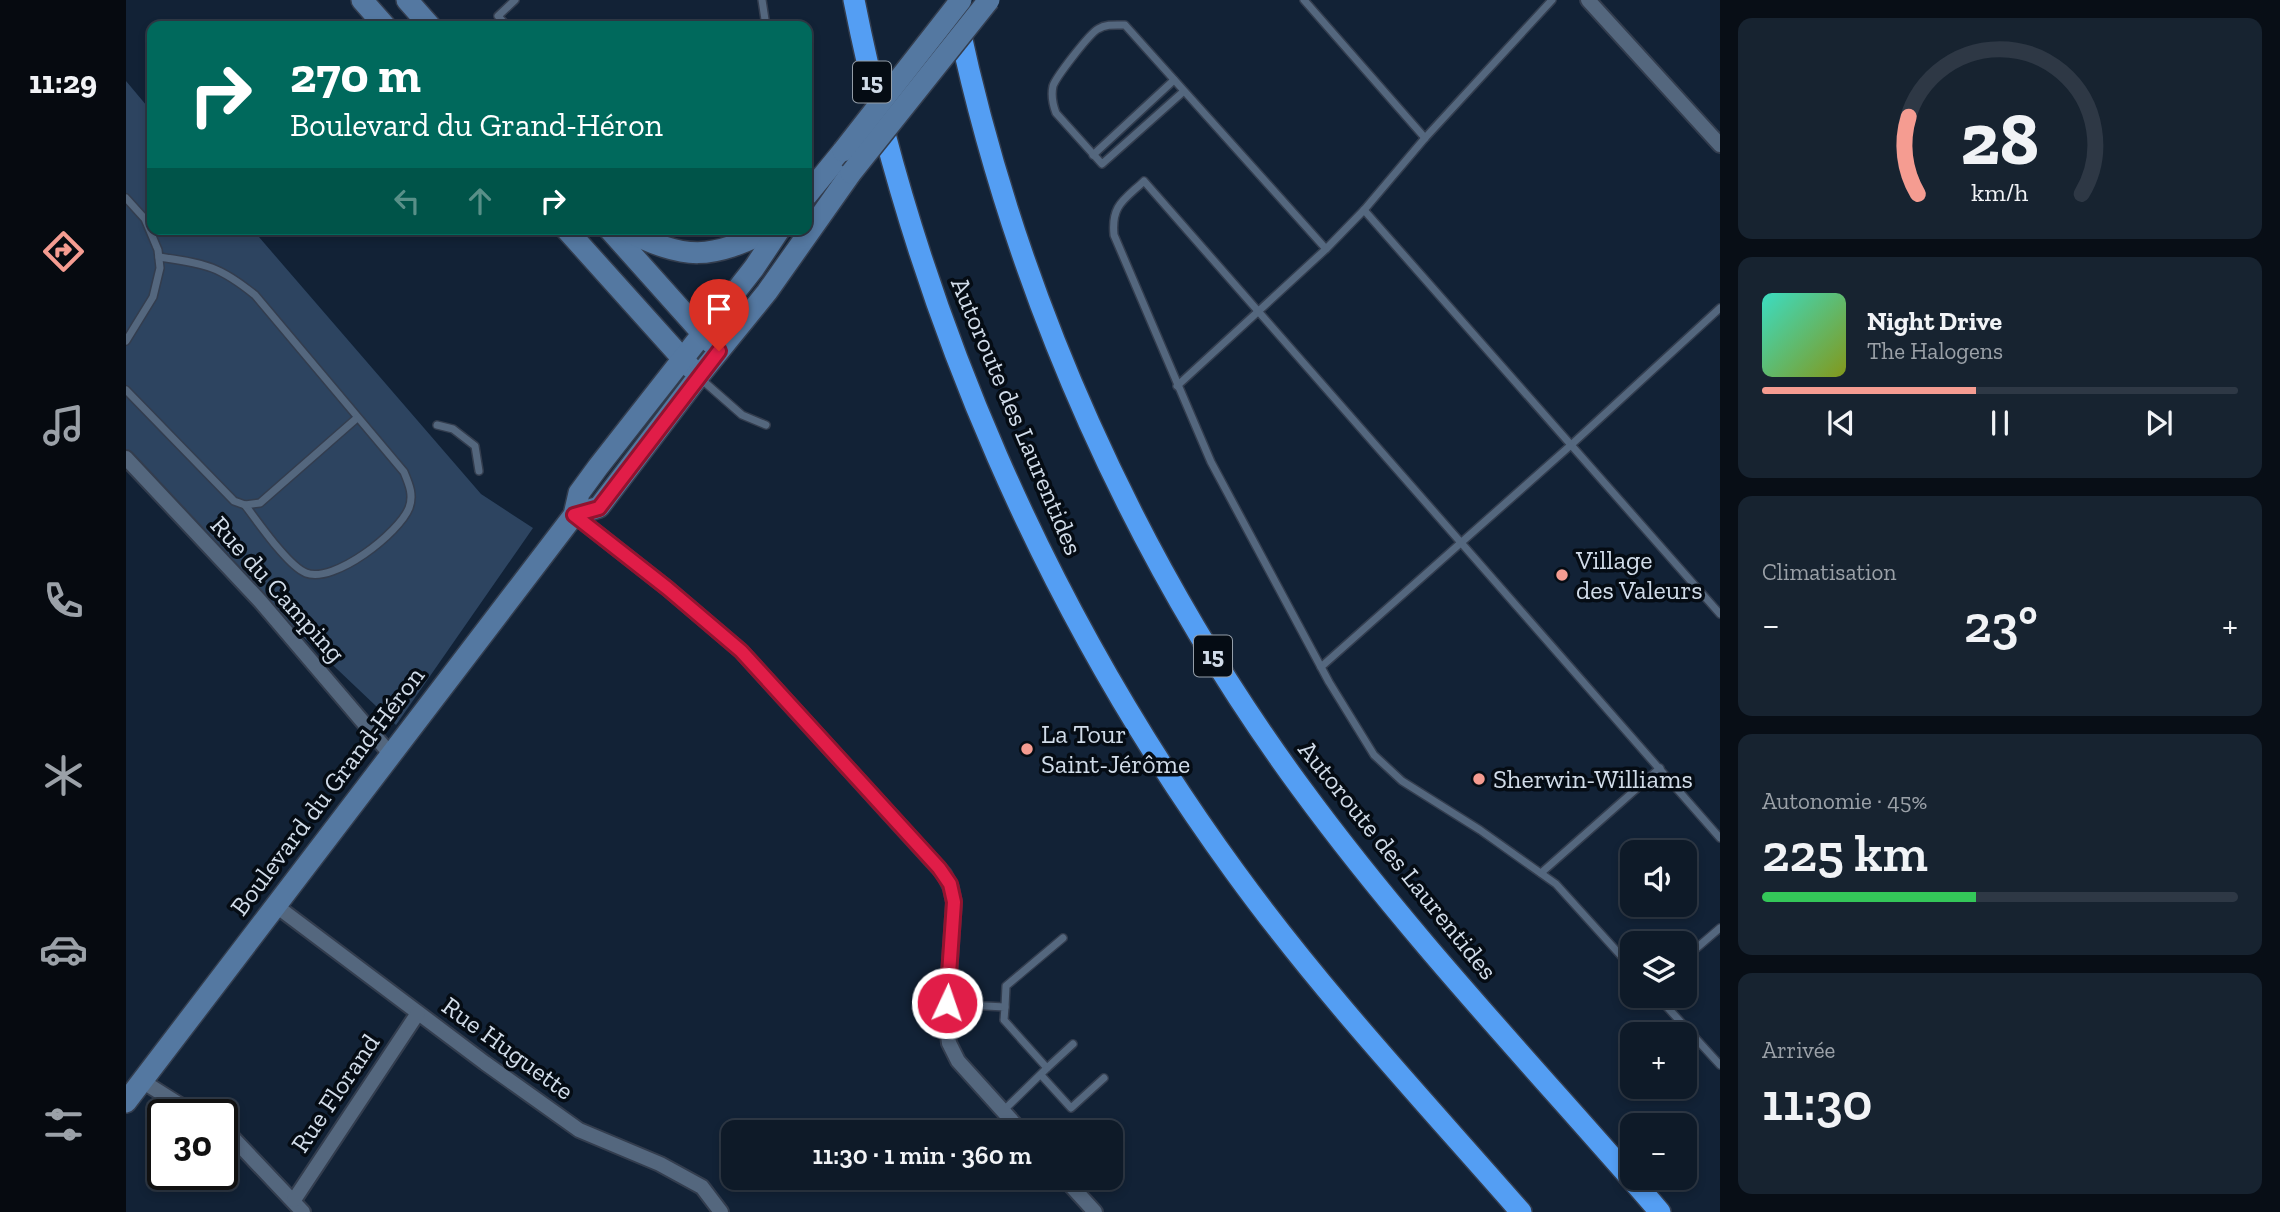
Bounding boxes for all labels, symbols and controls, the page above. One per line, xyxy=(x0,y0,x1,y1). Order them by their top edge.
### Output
text: 270 m xyxy=(290,46,421,105)
icon: right xyxy=(175,49,266,140)
road number: 15 xyxy=(853,61,891,102)
text: 11:29 xyxy=(29,63,97,101)
text: 28 xyxy=(1961,96,2039,184)
text: Boulevard du Grand-Héron xyxy=(290,106,663,144)
text: km/h xyxy=(1971,177,2029,207)
icon: left xyxy=(388,182,426,220)
icon: ahead xyxy=(461,182,499,220)
icon: right xyxy=(534,182,572,220)
icon: directions xyxy=(39,227,88,276)
street label: Autoroute des Laurentides xyxy=(944,272,1090,560)
pin xyxy=(689,279,749,351)
icon: arrive xyxy=(700,290,738,328)
text: Night Drive xyxy=(1867,305,2002,337)
text: The Halogens xyxy=(1867,337,2003,365)
icon: music xyxy=(39,401,88,450)
icon: previous xyxy=(1822,404,1860,442)
icon: pause xyxy=(1981,404,2019,442)
icon: next xyxy=(2140,404,2178,442)
street label: Rue du Camping xyxy=(204,509,352,669)
place label: Village des Valeurs xyxy=(1575,544,1703,606)
text: Climatisation xyxy=(1762,558,1896,586)
marker: Village des Valeurs xyxy=(1554,567,1570,583)
icon: phone xyxy=(39,576,88,625)
text: 23° xyxy=(1964,593,2038,655)
text: − xyxy=(1762,602,1780,648)
text: + xyxy=(2222,602,2238,648)
road number: 15 xyxy=(1194,636,1232,676)
street label: Boulevard du Grand-Héron xyxy=(223,660,431,922)
place label: La Tour Saint-Jérôme xyxy=(1041,718,1190,780)
street label: Autoroute des Laurentides xyxy=(1292,734,1504,986)
marker: La Tour Saint-Jérôme xyxy=(1019,741,1035,757)
icon: climate xyxy=(39,751,88,800)
place label: Sherwin-Williams xyxy=(1493,763,1693,795)
marker: Sherwin-Williams xyxy=(1471,771,1487,787)
text: Autonomie · 45% xyxy=(1762,787,1927,815)
text: 225 km xyxy=(1762,822,1928,884)
map controls xyxy=(1620,840,1697,1190)
button: sound xyxy=(1620,840,1697,917)
icon: car xyxy=(39,925,88,974)
button: layers xyxy=(1620,931,1697,1008)
position arrow xyxy=(910,966,984,1040)
street label: Rue Huguette xyxy=(436,989,580,1107)
button: + xyxy=(1620,1022,1697,1099)
street label: Rue Florand xyxy=(284,1028,386,1158)
text: Arrivée xyxy=(1762,1036,1835,1064)
text: 11:30 xyxy=(1762,1071,1873,1133)
speed limit sign: 30 xyxy=(147,1099,238,1190)
icon: filters xyxy=(39,1100,88,1149)
button: − xyxy=(1620,1113,1697,1190)
text: 11:30 · 1 min · 360 m xyxy=(812,1139,1032,1171)

